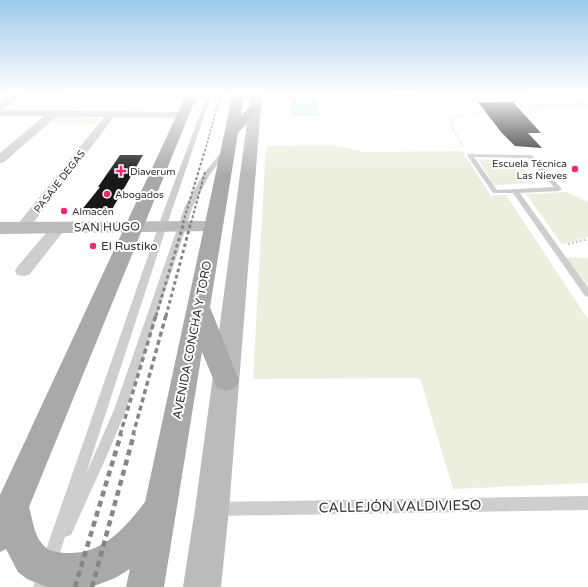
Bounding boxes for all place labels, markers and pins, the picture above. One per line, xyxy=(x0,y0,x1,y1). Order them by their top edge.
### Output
place label: Escuela Técnica Las Nieves xyxy=(492,158,567,182)
marker: Escuela Técnica Las Nieves xyxy=(570,164,580,174)
marker: Diaverum xyxy=(115,165,127,177)
place label: Diaverum xyxy=(130,166,175,178)
marker: Abogados xyxy=(102,189,112,199)
place label: Abogados xyxy=(115,189,164,201)
marker: Almacén xyxy=(59,206,69,216)
place label: Almacén xyxy=(72,206,114,218)
place label: El Rustiko xyxy=(101,239,158,253)
marker: El Rustiko xyxy=(88,241,98,251)

